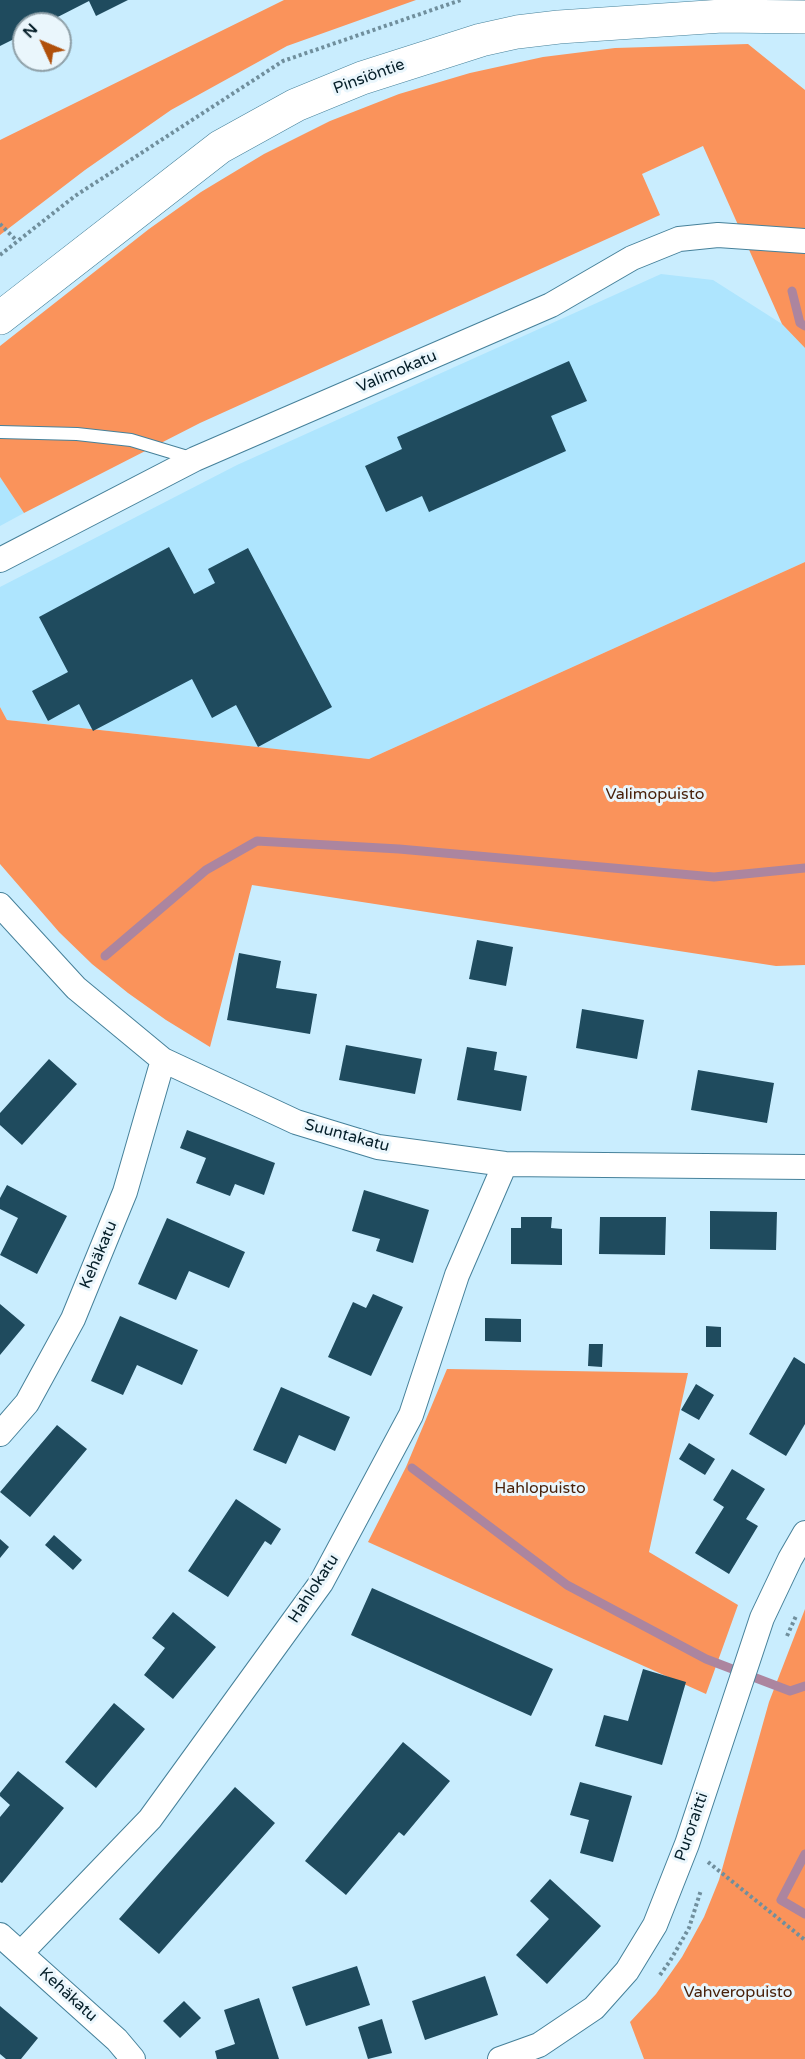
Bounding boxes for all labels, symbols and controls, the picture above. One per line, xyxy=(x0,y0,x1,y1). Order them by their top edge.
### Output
north arrow xyxy=(12,12,72,72)
text: N xyxy=(19,19,42,42)
street label: Pinsiöntie xyxy=(331,55,407,99)
street label: Valimokatu xyxy=(354,347,440,397)
park label: Valimopuisto xyxy=(606,785,704,805)
street label: Suuntakatu xyxy=(302,1115,392,1157)
street label: Kehäkatu xyxy=(76,1218,122,1292)
park label: Hahlopuisto xyxy=(494,1479,586,1499)
street label: Hahlokatu xyxy=(285,1551,343,1627)
street label: Puroraitti xyxy=(671,1790,713,1864)
street label: Kehäkatu xyxy=(35,1964,101,2026)
park label: Vahveropuisto xyxy=(683,1983,793,2003)

